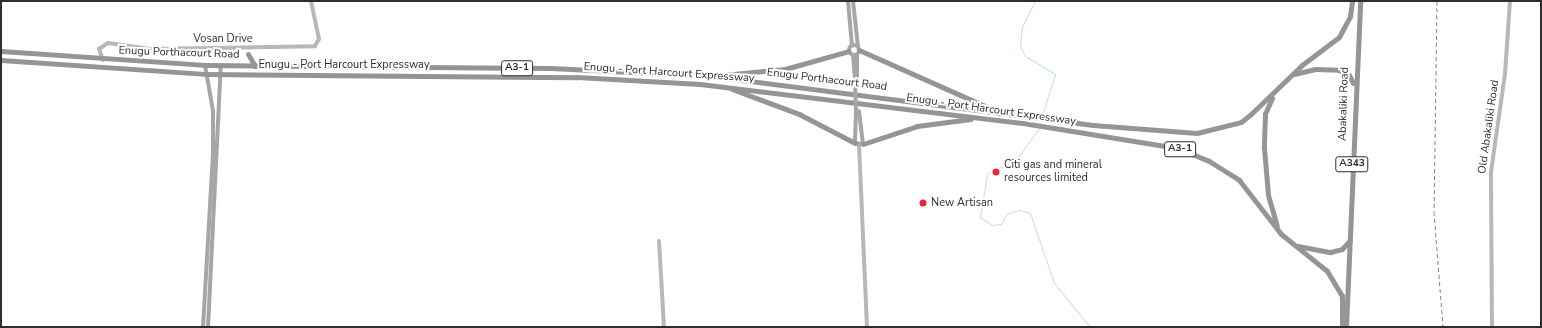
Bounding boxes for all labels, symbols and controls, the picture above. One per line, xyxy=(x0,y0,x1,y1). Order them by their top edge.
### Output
street label: Vosan Drive xyxy=(193,32,253,46)
street label: Enugu Porthacourt Road xyxy=(118,44,240,62)
street label: Enugu - Port Harcourt Expressway xyxy=(258,58,430,72)
road number: A3-1 xyxy=(501,60,533,76)
street label: Enugu - Port Harcourt Expressway xyxy=(583,60,755,86)
street label: Enugu Porthacourt Road xyxy=(766,66,888,94)
street label: Abakaliki Road xyxy=(1336,67,1352,141)
street label: Old Abakaliki Road xyxy=(1476,79,1502,175)
street label: Enugu - Port Harcourt Expressway xyxy=(905,92,1077,128)
road number: A3-1 xyxy=(1164,141,1196,157)
road number: A343 xyxy=(1335,156,1369,172)
place label: Citi gas and mineral resources limited xyxy=(1004,159,1102,185)
marker: Citi gas and mineral resources limited xyxy=(991,167,1001,177)
place label: New Artisan xyxy=(931,196,993,210)
marker: New Artisan xyxy=(918,198,928,208)

